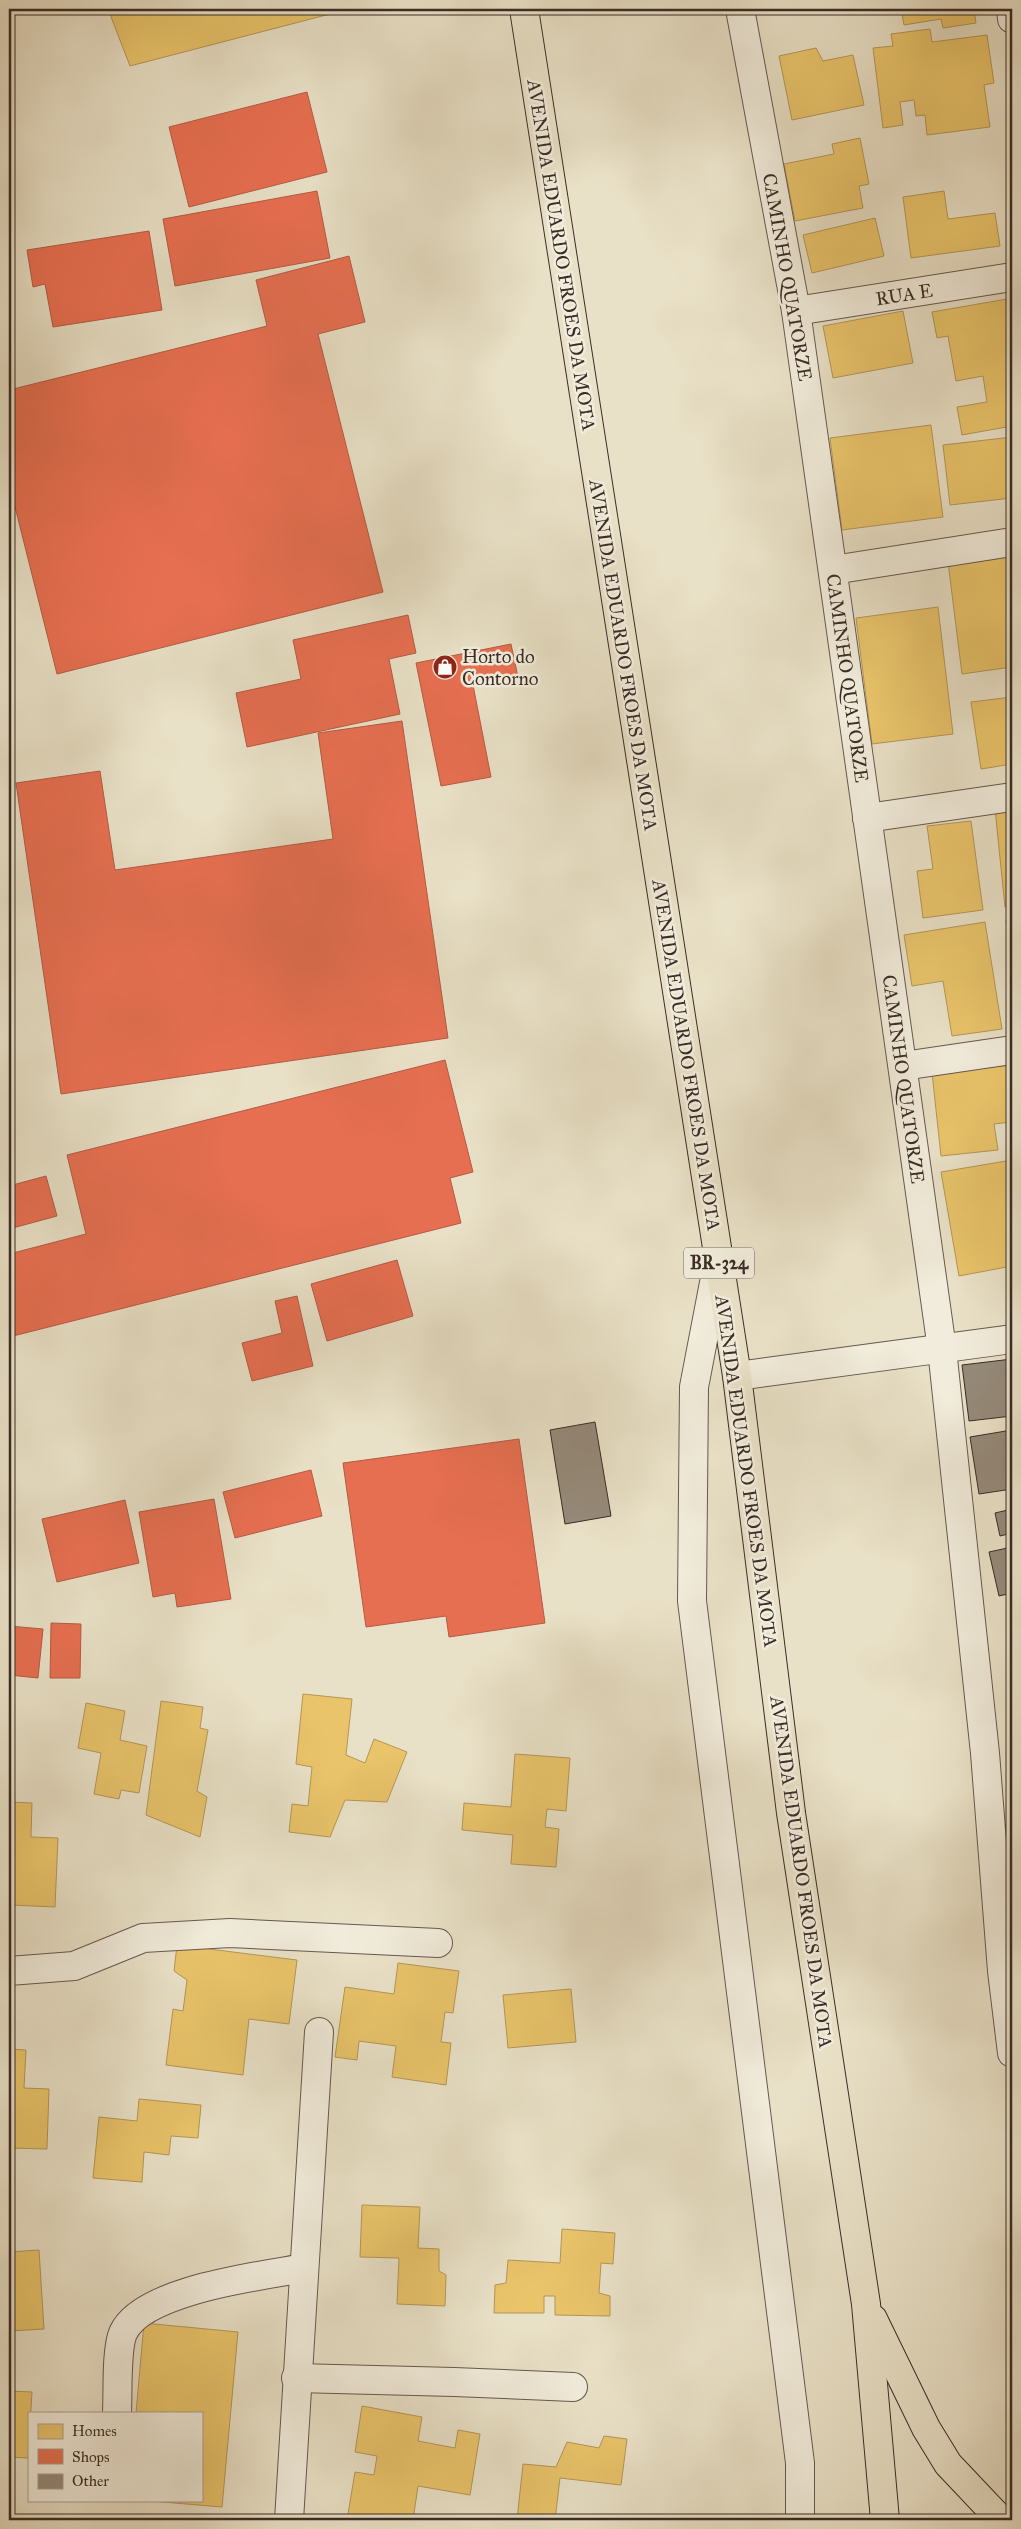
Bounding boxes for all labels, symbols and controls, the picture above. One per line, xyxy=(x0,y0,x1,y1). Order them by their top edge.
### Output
street label: AVENIDA EDUARDO FROES DA MOTA xyxy=(522,77,601,433)
street label: CAMINHO QUATORZE xyxy=(758,171,817,383)
street label: RUA E xyxy=(874,279,935,310)
street label: AVENIDA EDUARDO FROES DA MOTA xyxy=(584,477,663,833)
street label: CAMINHO QUATORZE xyxy=(821,572,874,784)
place label: Horto do Contorno xyxy=(462,645,539,690)
shop icon: Horto do Contorno xyxy=(432,654,458,680)
street label: AVENIDA EDUARDO FROES DA MOTA xyxy=(647,877,726,1233)
street label: CAMINHO QUATORZE xyxy=(877,973,930,1185)
road number: BR-324 xyxy=(684,1248,754,1278)
street label: AVENIDA EDUARDO FROES DA MOTA xyxy=(710,1292,783,1649)
street label: AVENIDA EDUARDO FROES DA MOTA xyxy=(765,1693,838,2050)
legend xyxy=(28,2412,202,2502)
text: Homes xyxy=(72,2422,117,2440)
text: Shops xyxy=(72,2448,110,2466)
text: Other xyxy=(72,2472,109,2490)

